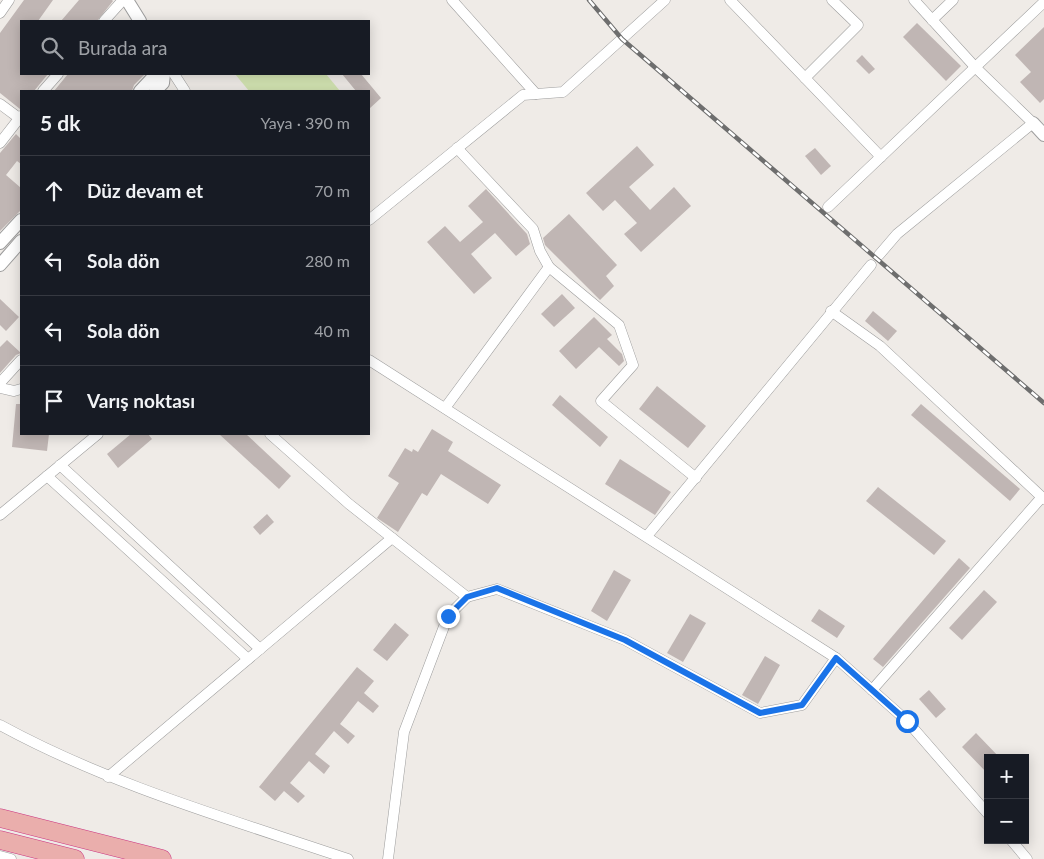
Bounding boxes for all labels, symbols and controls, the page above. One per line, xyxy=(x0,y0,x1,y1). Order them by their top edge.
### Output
search box xyxy=(20,20,370,75)
icon: search xyxy=(38,34,66,62)
text: Burada ara xyxy=(78,36,167,59)
text: 5 dk xyxy=(40,110,80,135)
text: Yaya · 390 m xyxy=(261,113,350,132)
icon: ahead xyxy=(40,177,68,205)
text: Düz devam et xyxy=(87,179,203,202)
text: 70 m xyxy=(314,181,350,200)
icon: left xyxy=(40,247,68,275)
text: Sola dön xyxy=(87,249,160,272)
text: 280 m xyxy=(305,251,350,270)
icon: left xyxy=(40,317,68,345)
text: Sola dön xyxy=(87,319,160,342)
text: 40 m xyxy=(314,321,350,340)
icon: arrive xyxy=(40,387,68,415)
text: Varış noktası xyxy=(87,389,195,412)
route end xyxy=(437,605,460,628)
route start xyxy=(896,710,919,733)
map controls xyxy=(984,754,1029,844)
button: + xyxy=(984,754,1029,799)
button: − xyxy=(984,799,1029,844)

